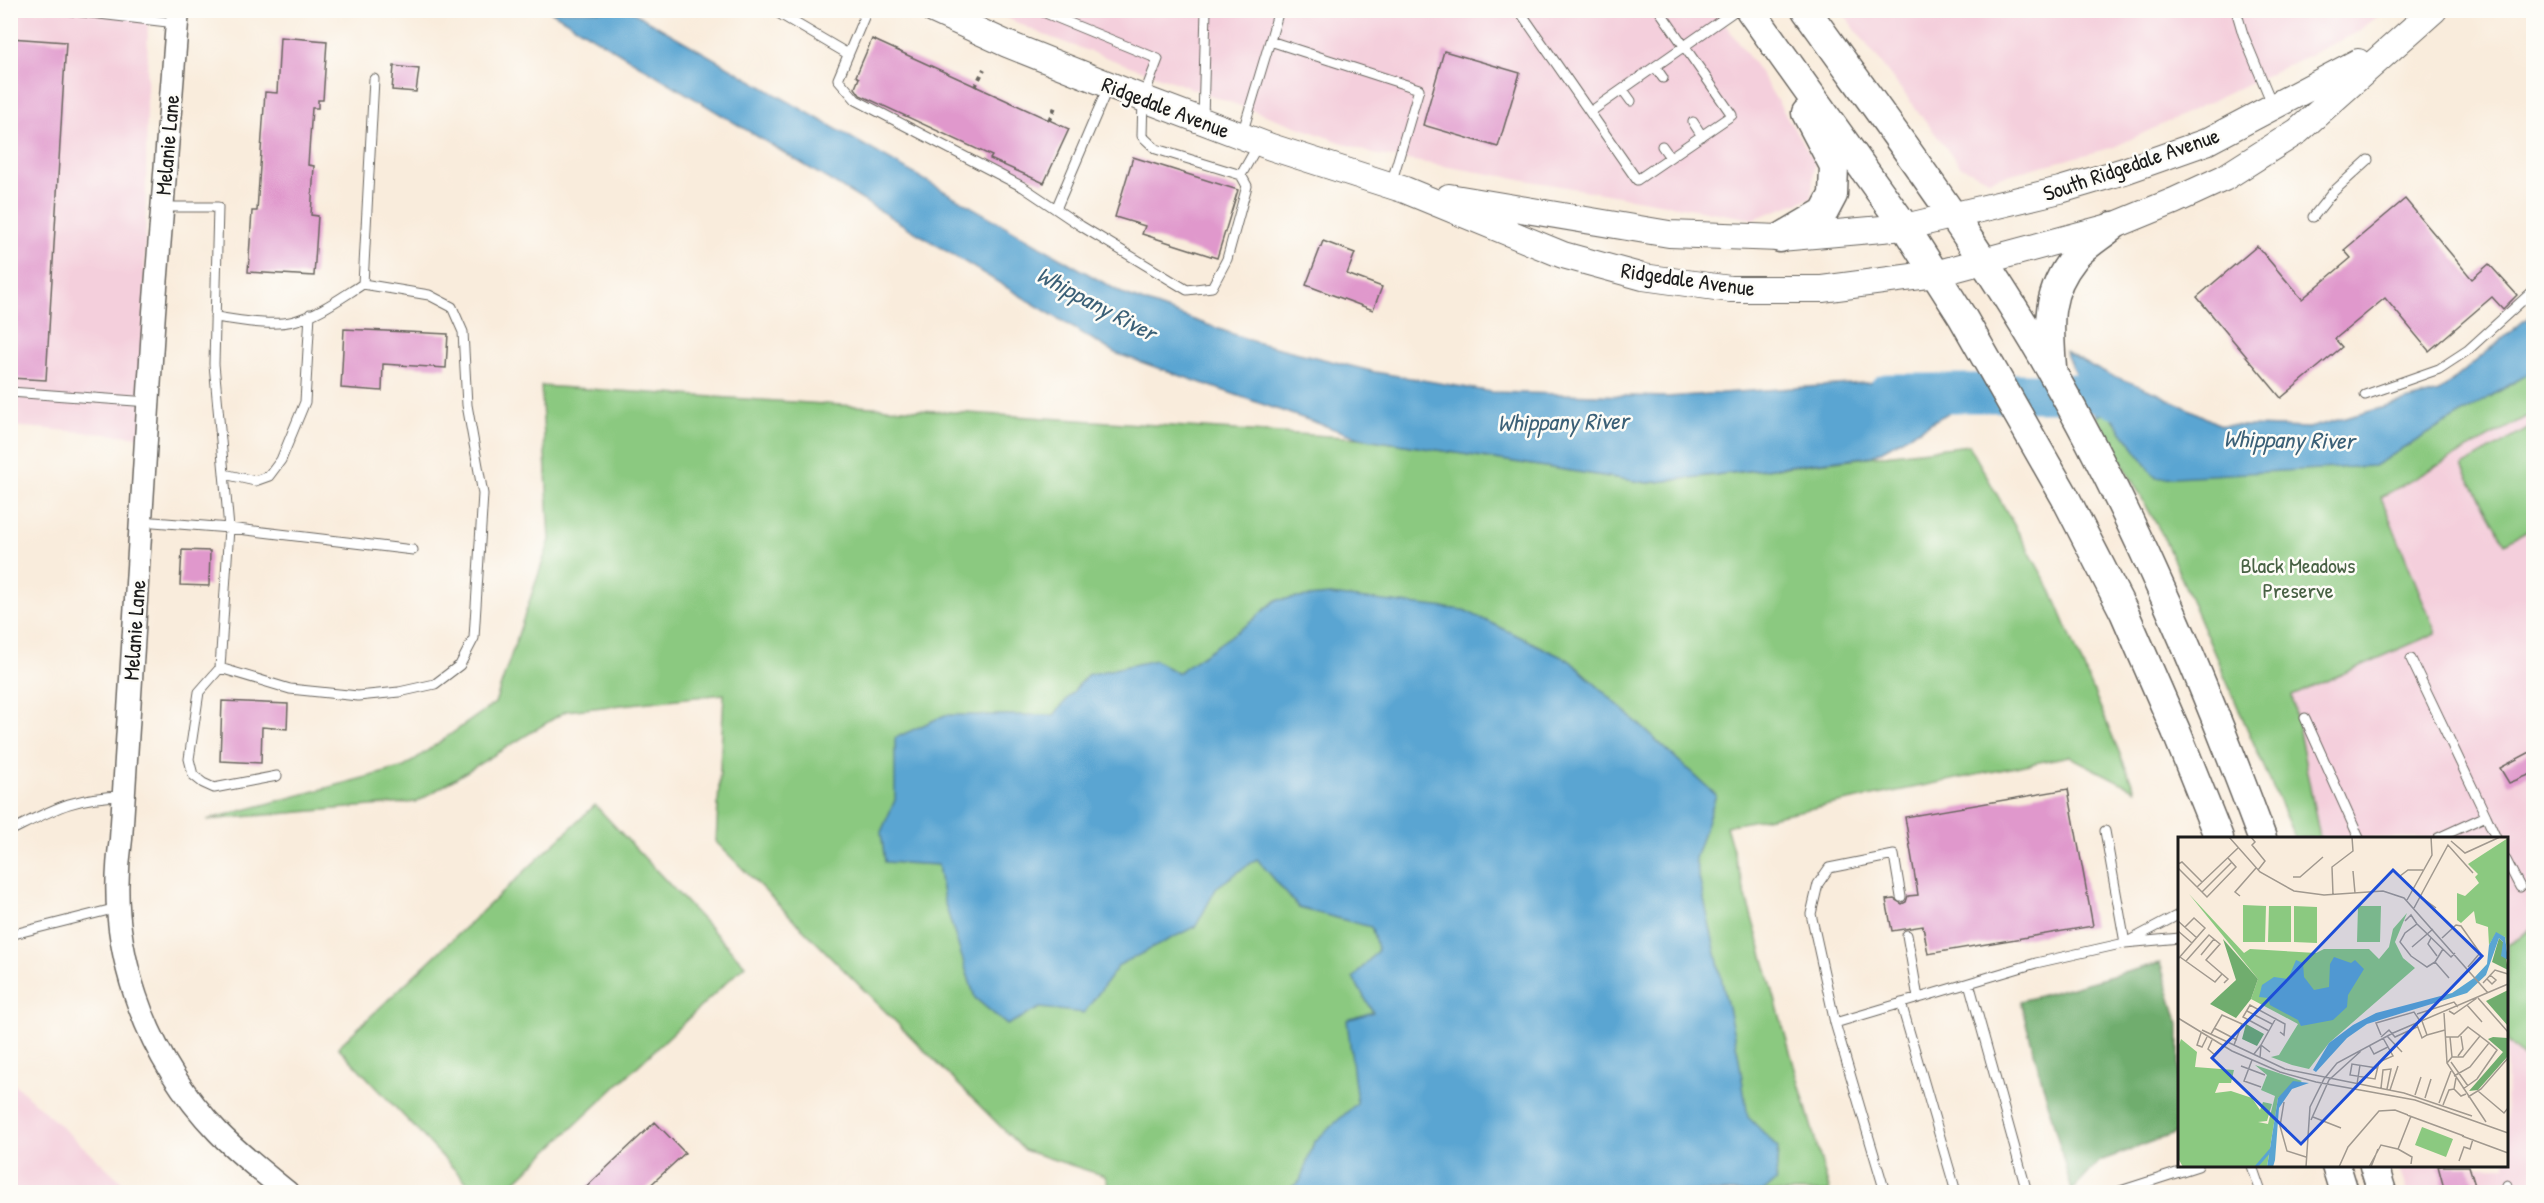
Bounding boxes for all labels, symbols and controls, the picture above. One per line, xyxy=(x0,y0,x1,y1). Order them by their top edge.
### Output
street label: Ridgedale Avenue xyxy=(1098,69,1234,145)
street label: Melanie Lane xyxy=(148,93,186,196)
street label: South Ridgedale Avenue xyxy=(2039,120,2223,208)
street label: Ridgedale Avenue xyxy=(1619,255,1757,303)
water label: Whippany River xyxy=(1031,258,1165,350)
water label: Whippany River xyxy=(1497,404,1632,439)
water label: Whippany River xyxy=(2223,422,2358,457)
park label: Black Meadows Preserve xyxy=(2241,550,2355,605)
street label: Melanie Lane xyxy=(116,579,152,681)
inset map xyxy=(2178,837,2508,1167)

